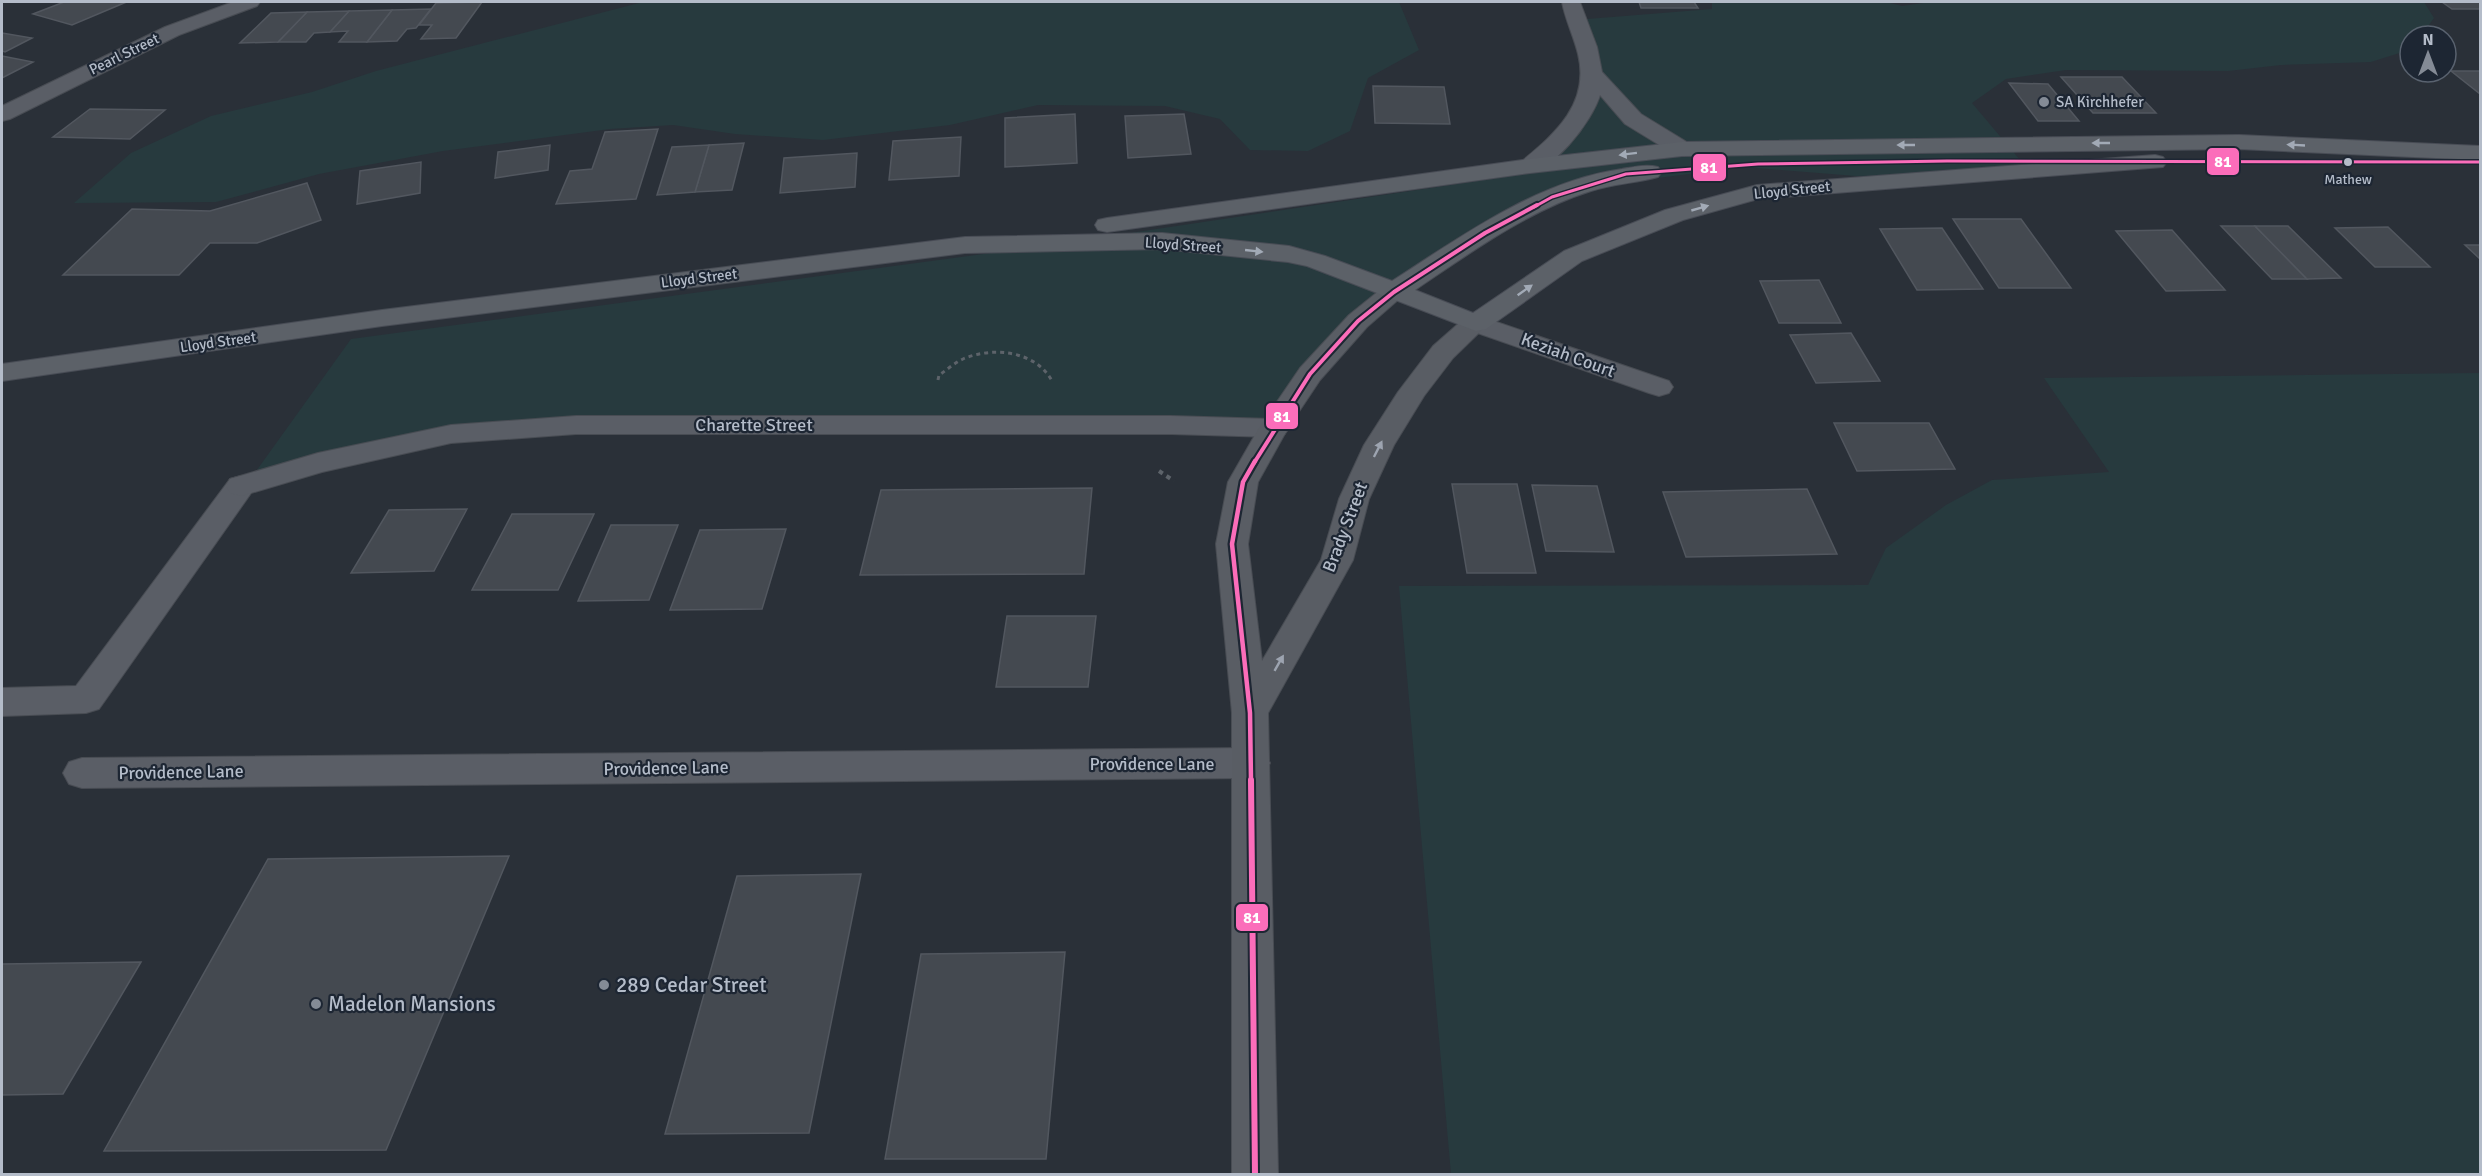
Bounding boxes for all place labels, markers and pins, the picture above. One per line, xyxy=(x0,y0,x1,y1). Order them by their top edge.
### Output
place label: SA Kirchhefer xyxy=(2056,93,2144,111)
marker: SA Kirchhefer xyxy=(2037,95,2051,109)
marker: Mathew xyxy=(2342,156,2354,168)
place label: Mathew xyxy=(2324,171,2372,188)
place label: 289 Cedar Street xyxy=(616,972,767,998)
marker: 289 Cedar Street xyxy=(597,978,611,992)
place label: Madelon Mansions xyxy=(328,991,496,1017)
marker: Madelon Mansions xyxy=(309,997,323,1011)

